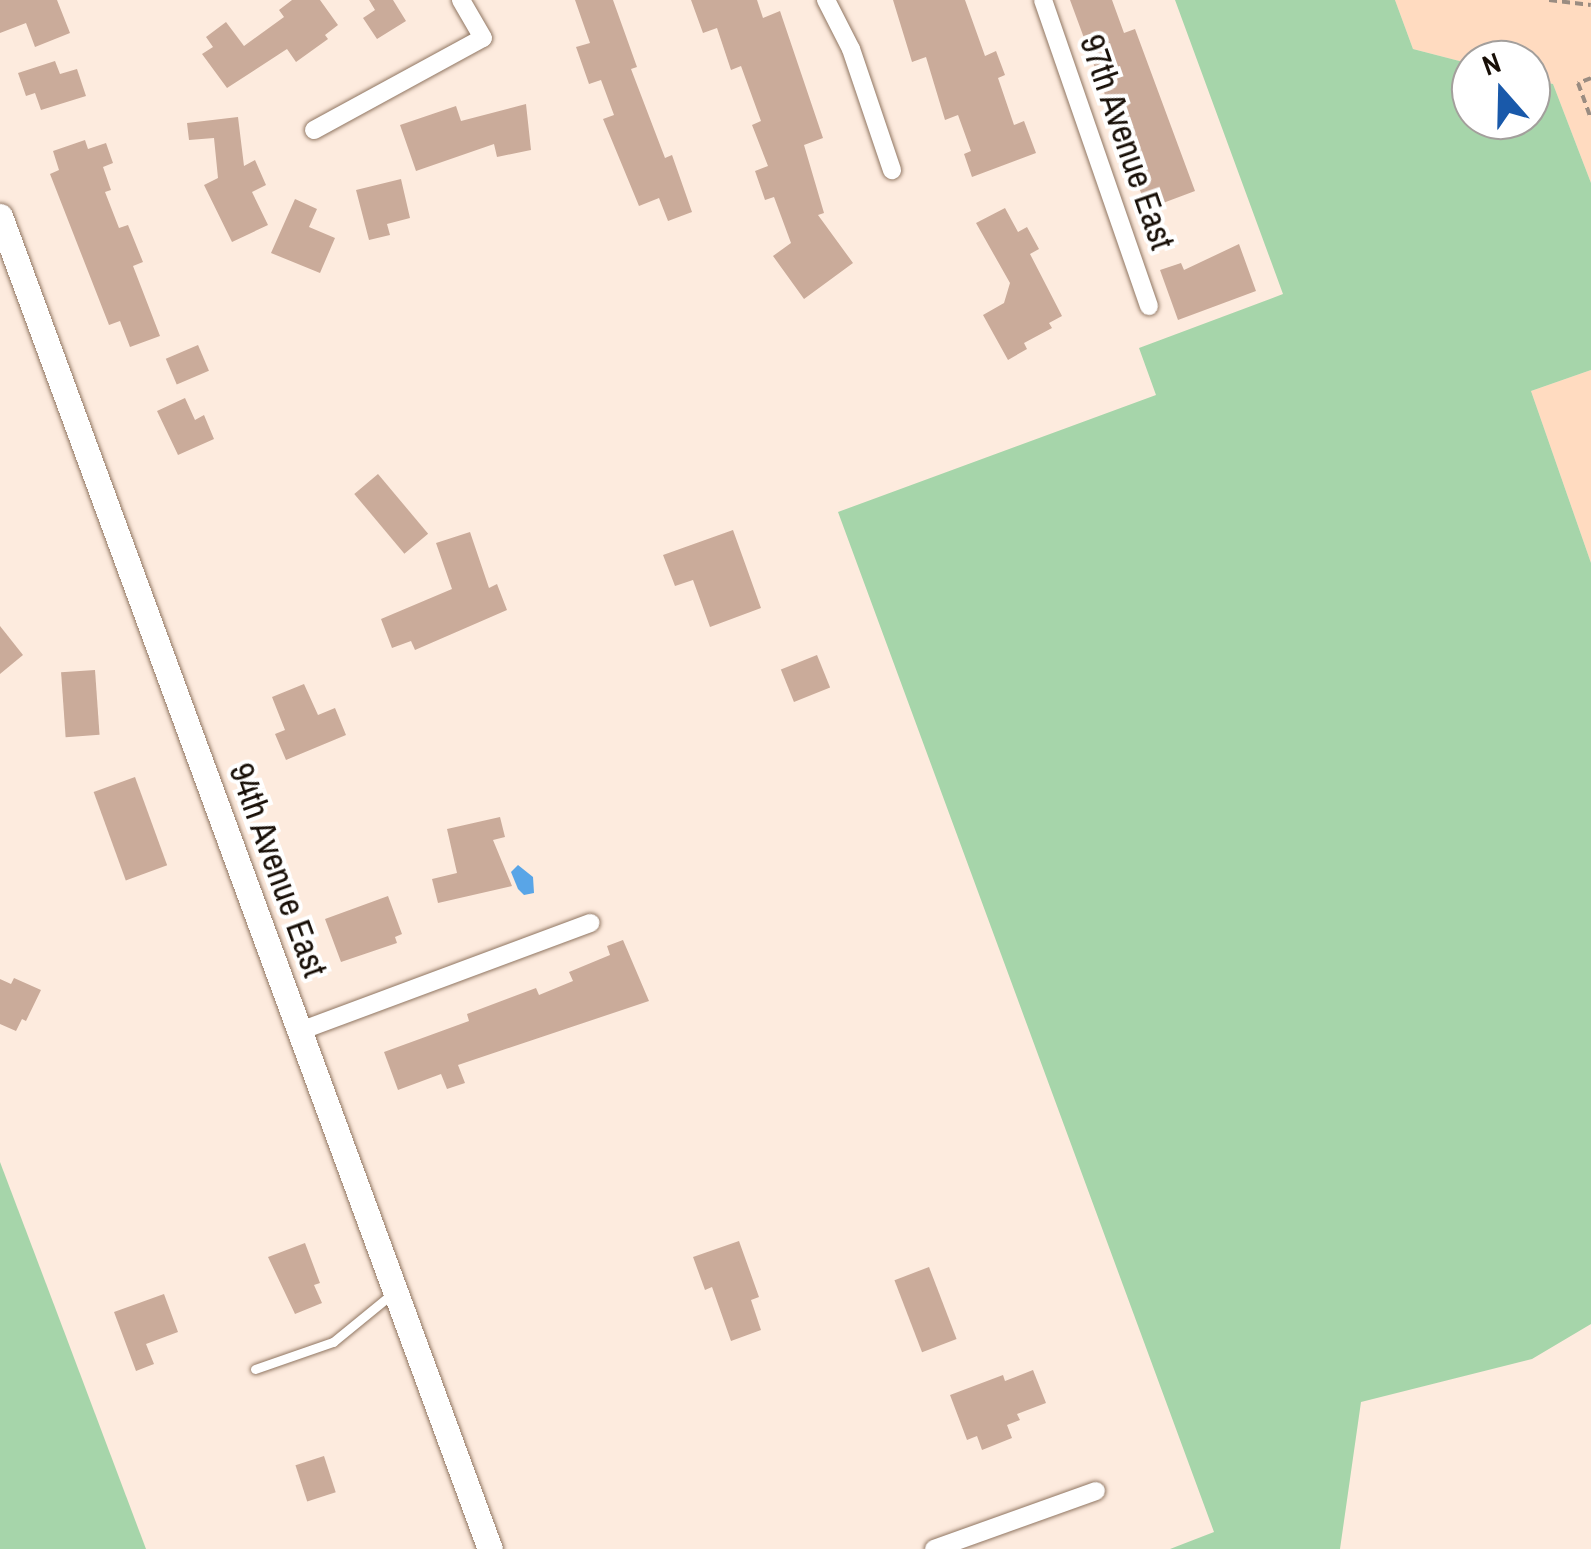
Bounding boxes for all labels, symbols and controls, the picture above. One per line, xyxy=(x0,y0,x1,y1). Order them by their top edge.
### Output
street label: 97th Avenue East xyxy=(1070,28,1184,256)
north arrow xyxy=(1451,40,1551,140)
text: N xyxy=(1477,43,1506,84)
street label: 94th Avenue East xyxy=(220,757,336,983)

